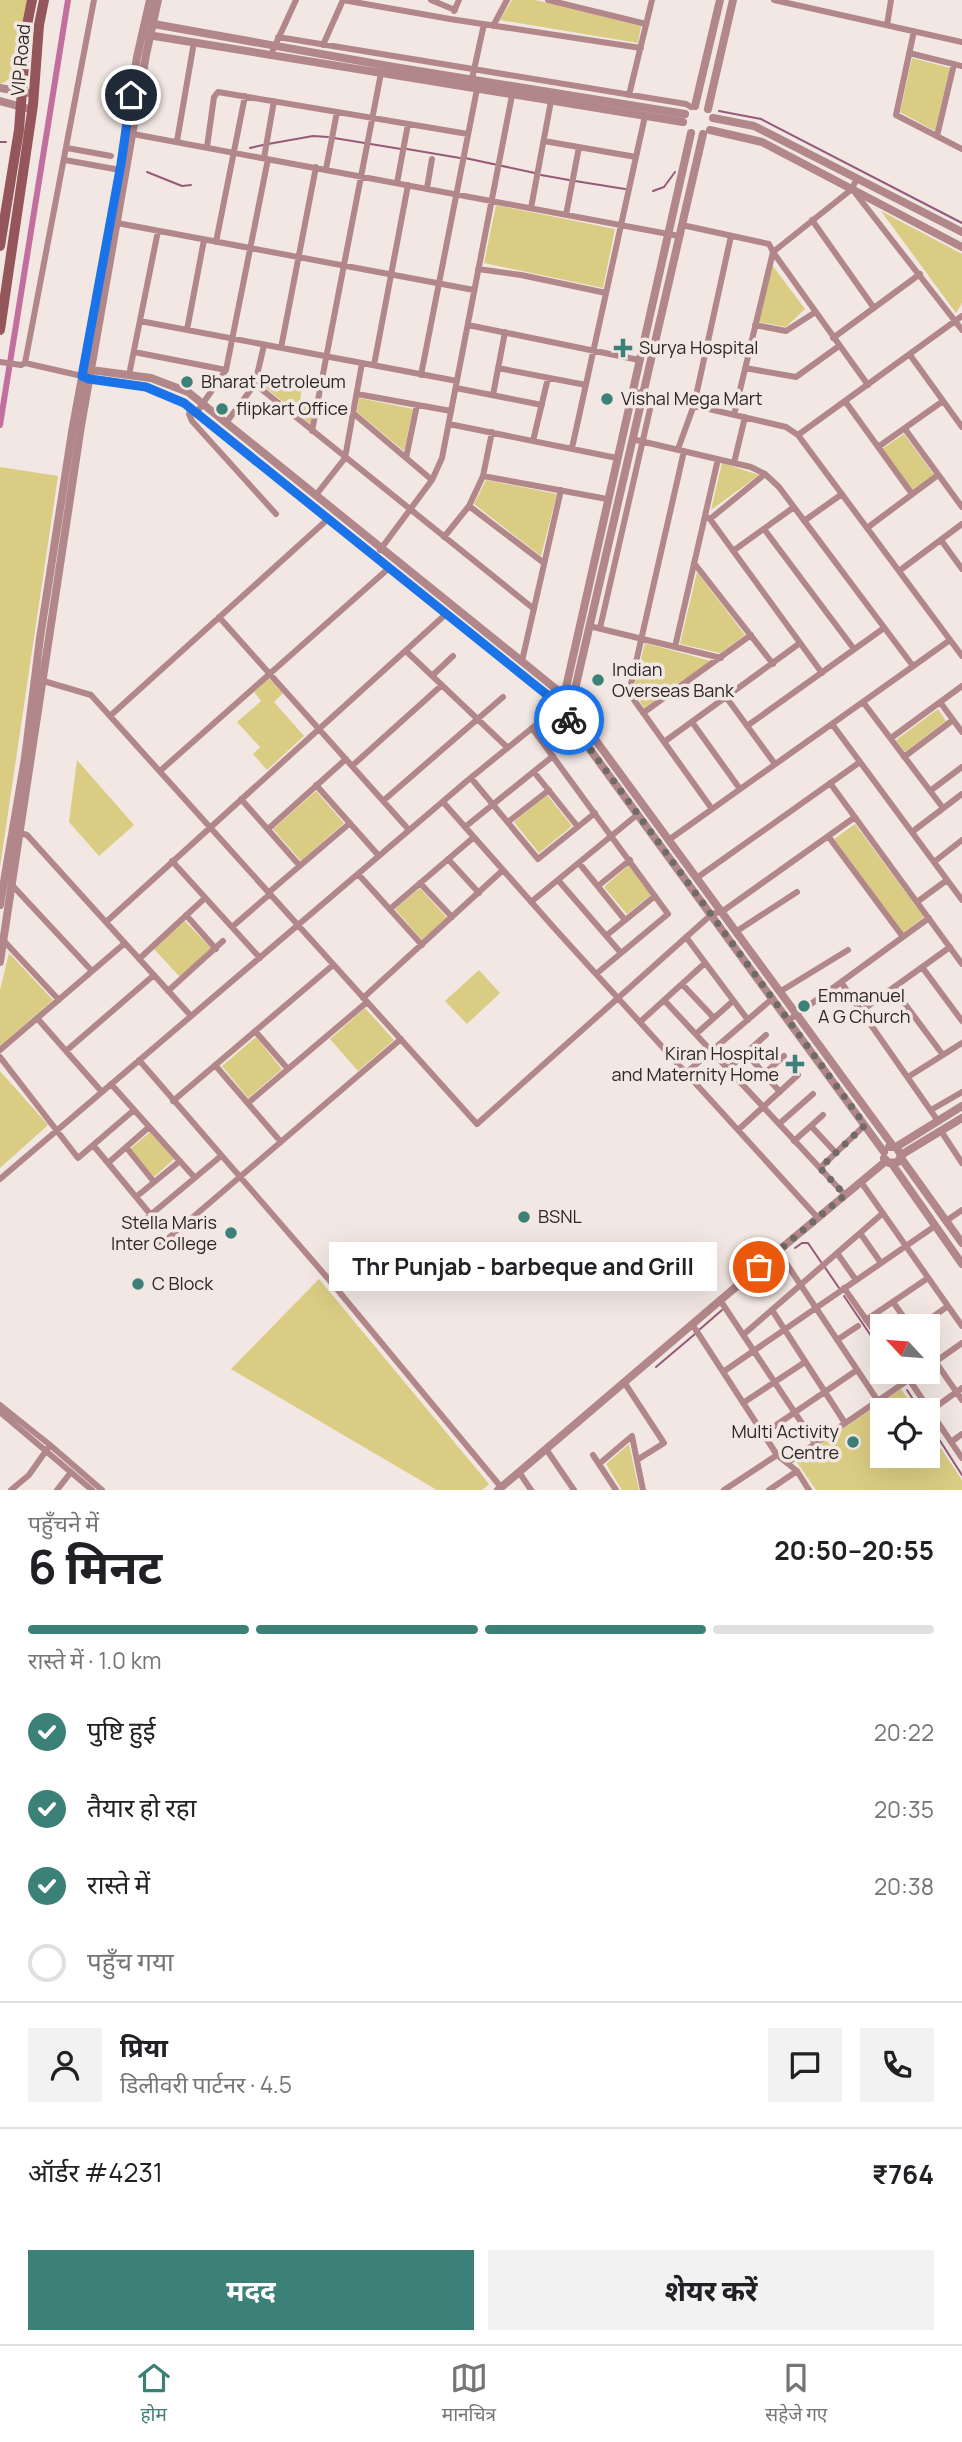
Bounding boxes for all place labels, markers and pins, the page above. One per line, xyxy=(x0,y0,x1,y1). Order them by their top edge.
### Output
pin xyxy=(101,65,161,125)
place label: Surya Hospital xyxy=(639,335,759,359)
marker: Surya Hospital xyxy=(613,338,633,358)
place label: Bharat Petroleum xyxy=(201,369,346,393)
marker: Bharat Petroleum xyxy=(179,374,195,390)
place label: Vishal Mega Mart xyxy=(621,386,762,410)
marker: Vishal Mega Mart xyxy=(599,391,615,407)
place label: flipkart Office xyxy=(236,396,348,420)
marker: flipkart Office xyxy=(214,401,230,417)
place label: Indian Overseas Bank xyxy=(612,657,735,702)
marker: Indian Overseas Bank xyxy=(590,672,606,688)
place label: Emmanuel A G Church xyxy=(818,983,911,1028)
marker: Emmanuel A G Church xyxy=(796,998,812,1014)
place label: Kiran Hospital and Maternity Home xyxy=(611,1041,779,1086)
marker: Kiran Hospital and Maternity Home xyxy=(785,1054,805,1074)
place label: BSNL xyxy=(538,1204,582,1228)
marker: BSNL xyxy=(516,1209,532,1225)
place label: Stella Maris Inter College xyxy=(111,1210,217,1255)
marker: Stella Maris Inter College xyxy=(223,1225,239,1241)
pin xyxy=(729,1237,789,1297)
callout: Thr Punjab - barbeque and Grill xyxy=(328,1242,717,1292)
place label: C Block xyxy=(152,1271,214,1295)
marker: C Block xyxy=(130,1276,146,1292)
place label: Multi Activity Centre xyxy=(731,1419,839,1464)
marker: Multi Activity Centre xyxy=(845,1434,861,1450)

